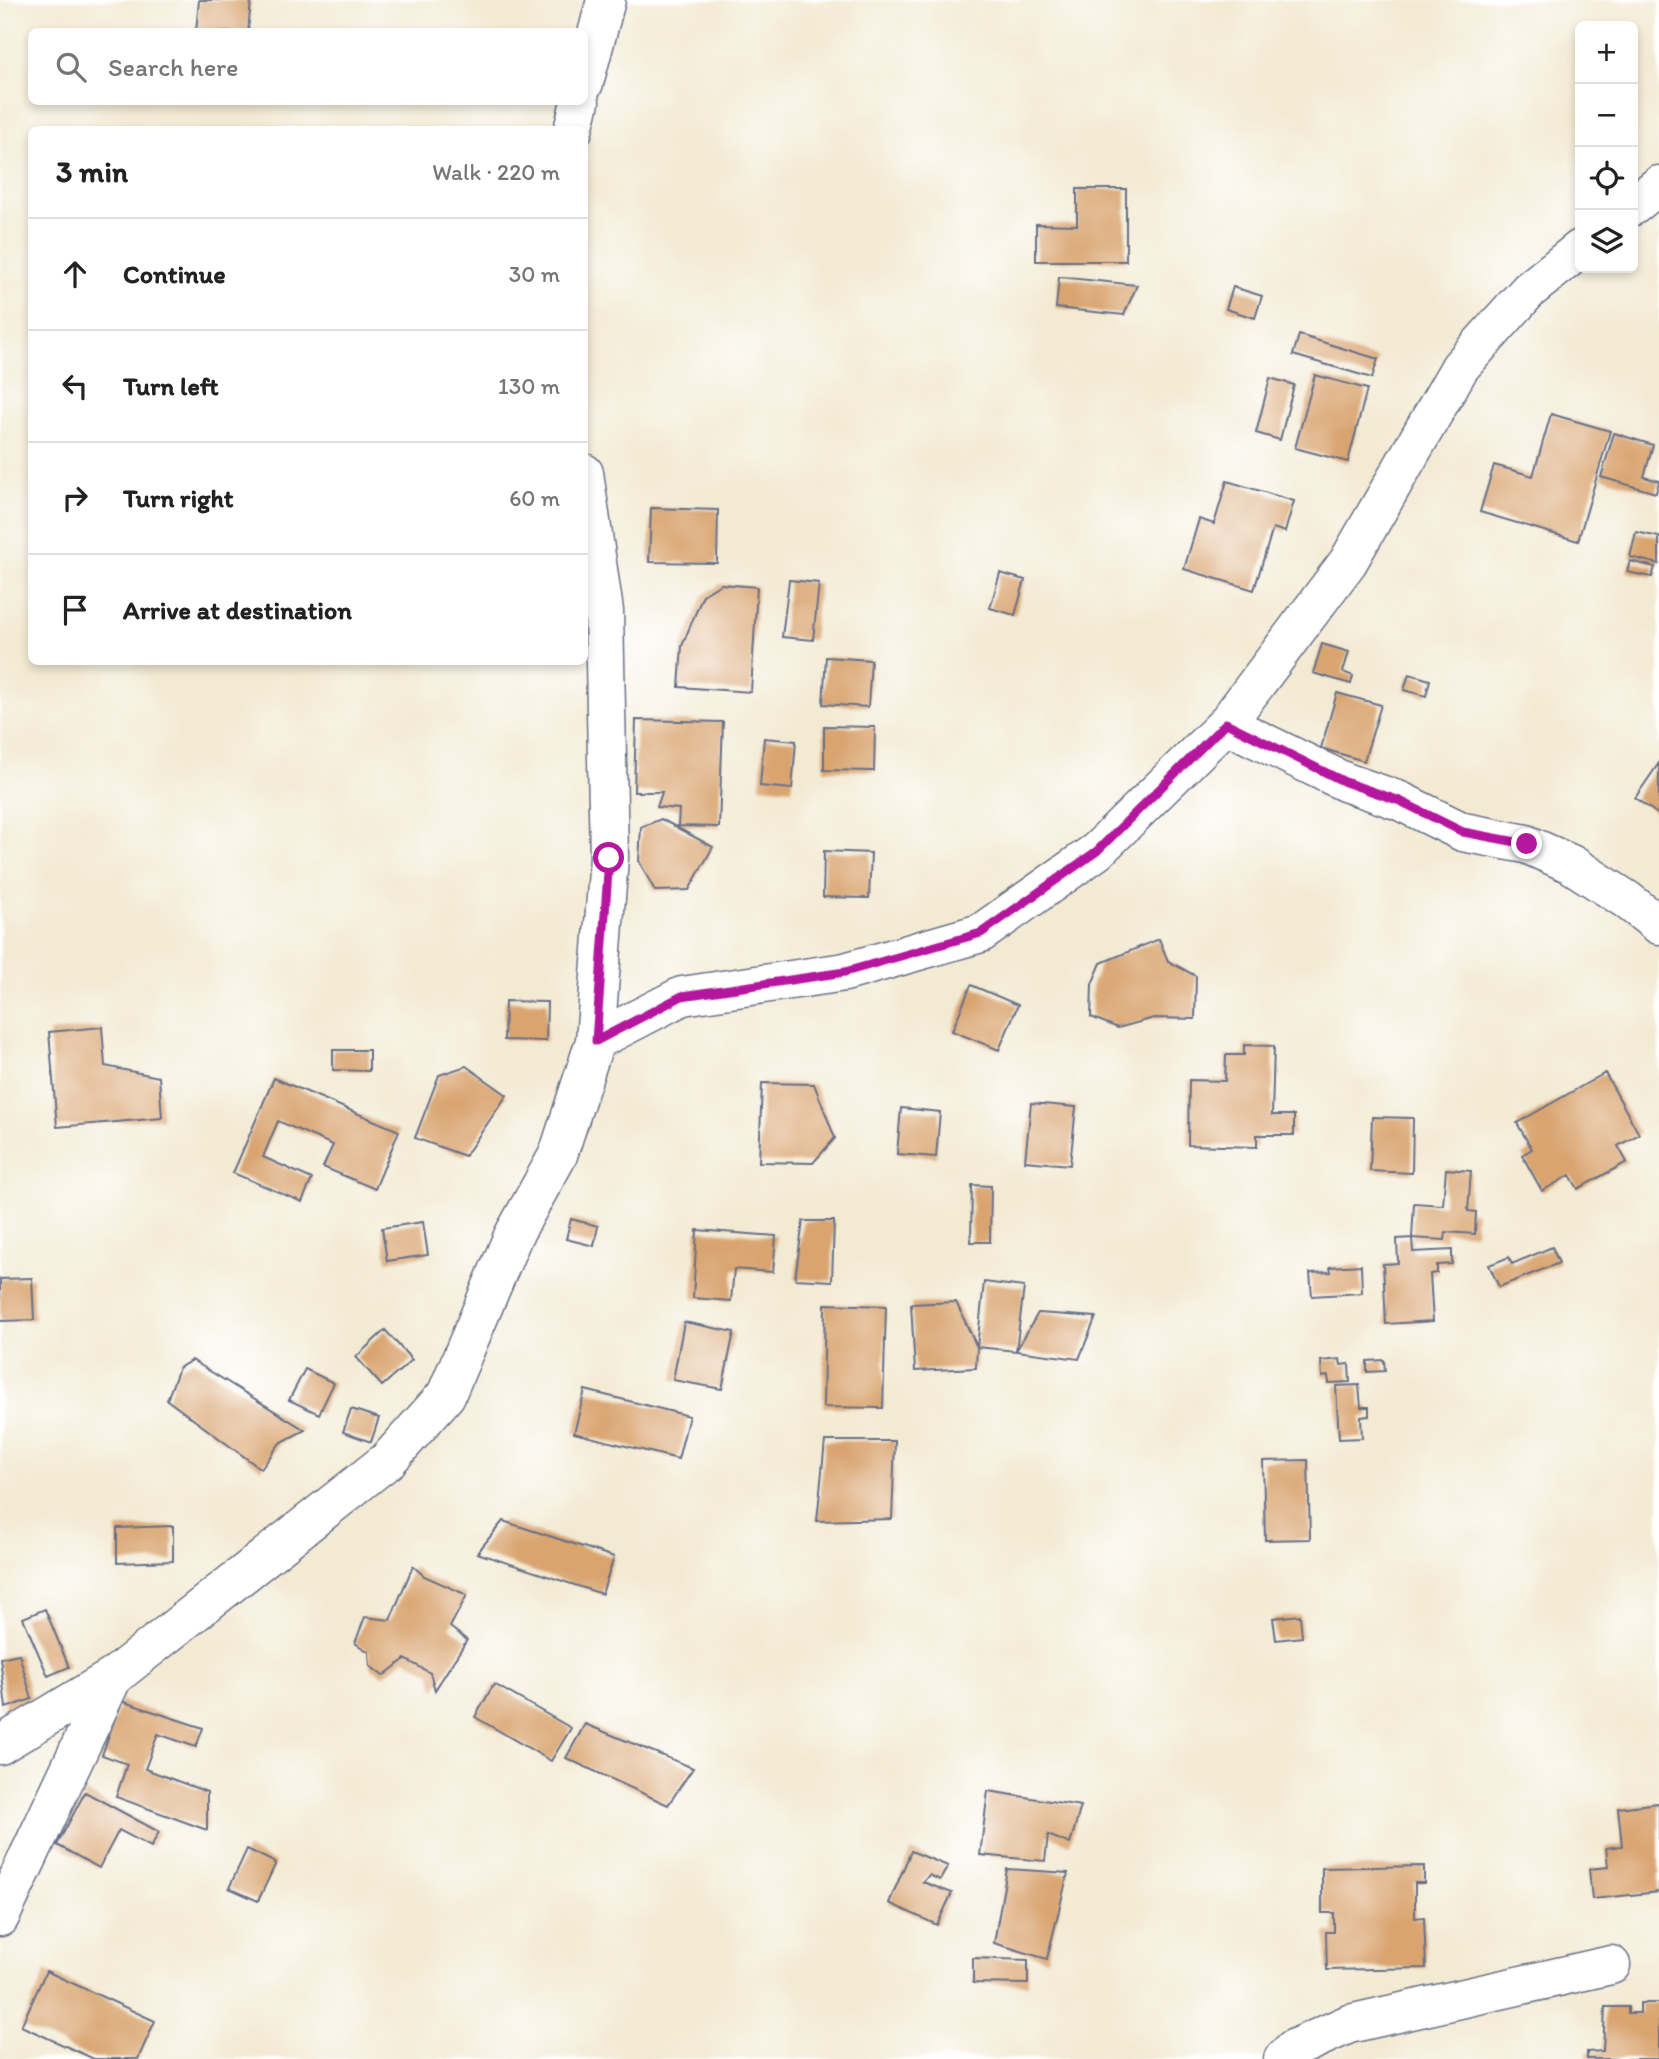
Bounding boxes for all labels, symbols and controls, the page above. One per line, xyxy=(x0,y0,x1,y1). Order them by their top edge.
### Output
map controls xyxy=(1575,21,1638,273)
button: + xyxy=(1575,21,1638,84)
search box xyxy=(28,28,588,105)
icon: search xyxy=(52,48,90,86)
text: Search here xyxy=(108,51,238,83)
button: − xyxy=(1575,84,1638,147)
button: locate xyxy=(1575,147,1638,210)
text: 3 min xyxy=(56,153,128,190)
text: Walk · 220 m xyxy=(432,158,560,186)
button: layers xyxy=(1575,210,1638,273)
icon: ahead xyxy=(56,255,94,293)
text: Continue xyxy=(123,258,226,290)
text: 30 m xyxy=(509,260,560,288)
icon: left xyxy=(56,367,94,405)
text: Turn left xyxy=(123,370,219,402)
text: 130 m xyxy=(498,372,560,400)
icon: right xyxy=(56,479,94,517)
text: Turn right xyxy=(123,482,234,514)
text: 60 m xyxy=(509,484,560,512)
icon: arrive xyxy=(56,591,94,629)
text: Arrive at destination xyxy=(123,594,352,626)
route end xyxy=(1511,828,1542,859)
route start xyxy=(593,842,624,873)

